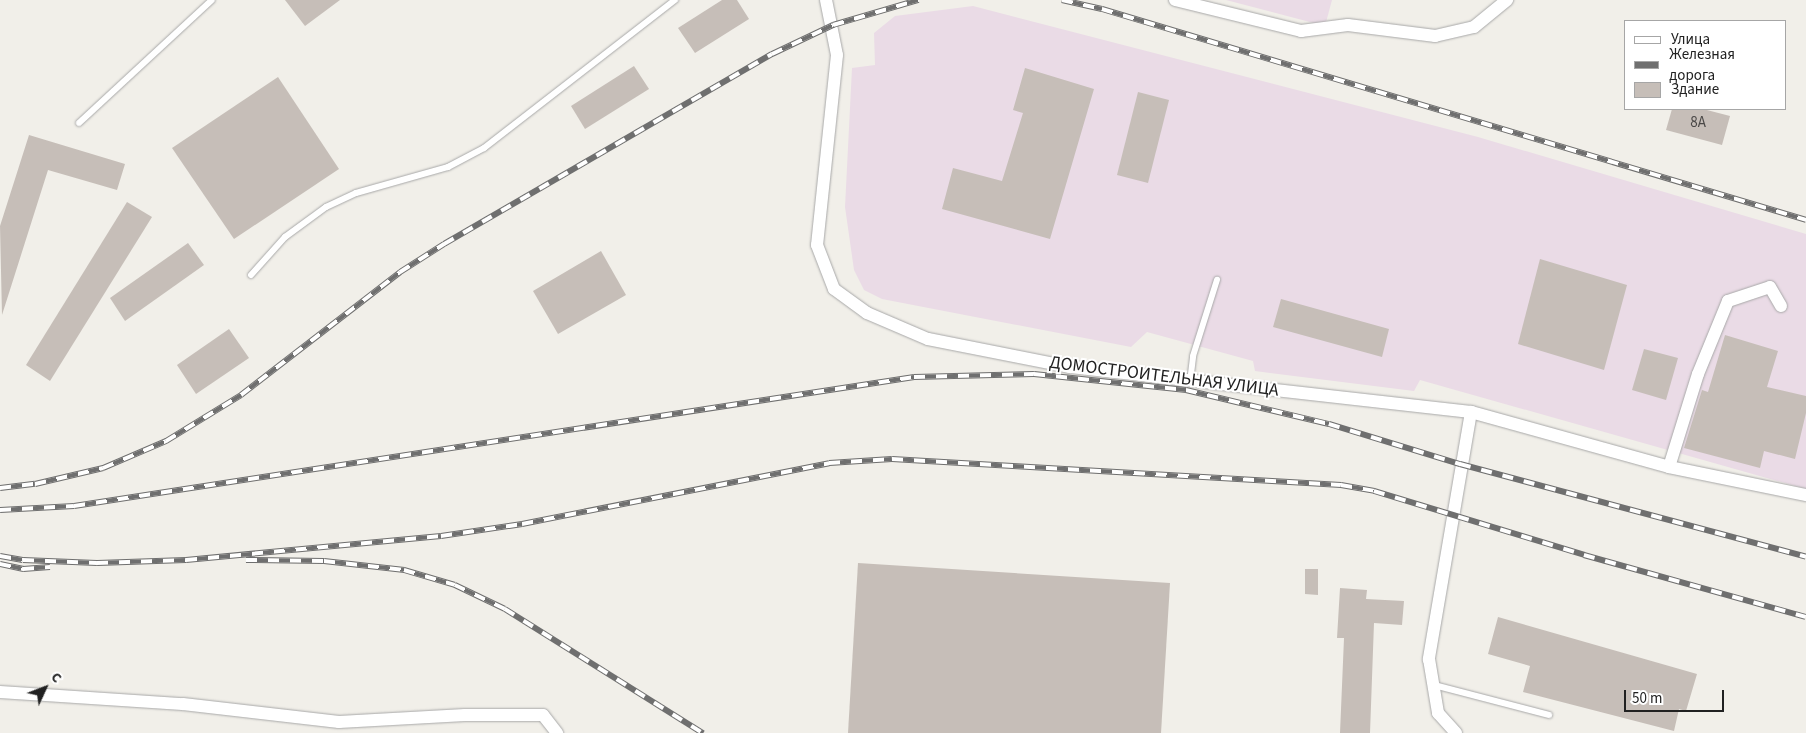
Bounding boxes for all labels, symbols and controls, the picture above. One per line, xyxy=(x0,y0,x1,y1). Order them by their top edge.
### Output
legend xyxy=(1624,20,1786,110)
text: Улица xyxy=(1671,29,1710,50)
text: Железная дорога xyxy=(1669,44,1735,86)
text: Здание xyxy=(1671,79,1719,100)
house number: 8А xyxy=(1690,114,1706,132)
street label: ДОМОСТРОИТЕЛЬНАЯ УЛИЦА xyxy=(1048,352,1280,402)
north arrow xyxy=(20,663,70,713)
text: С xyxy=(46,668,66,688)
scale bar xyxy=(1626,680,1726,712)
text: 50 m xyxy=(1632,688,1662,709)

